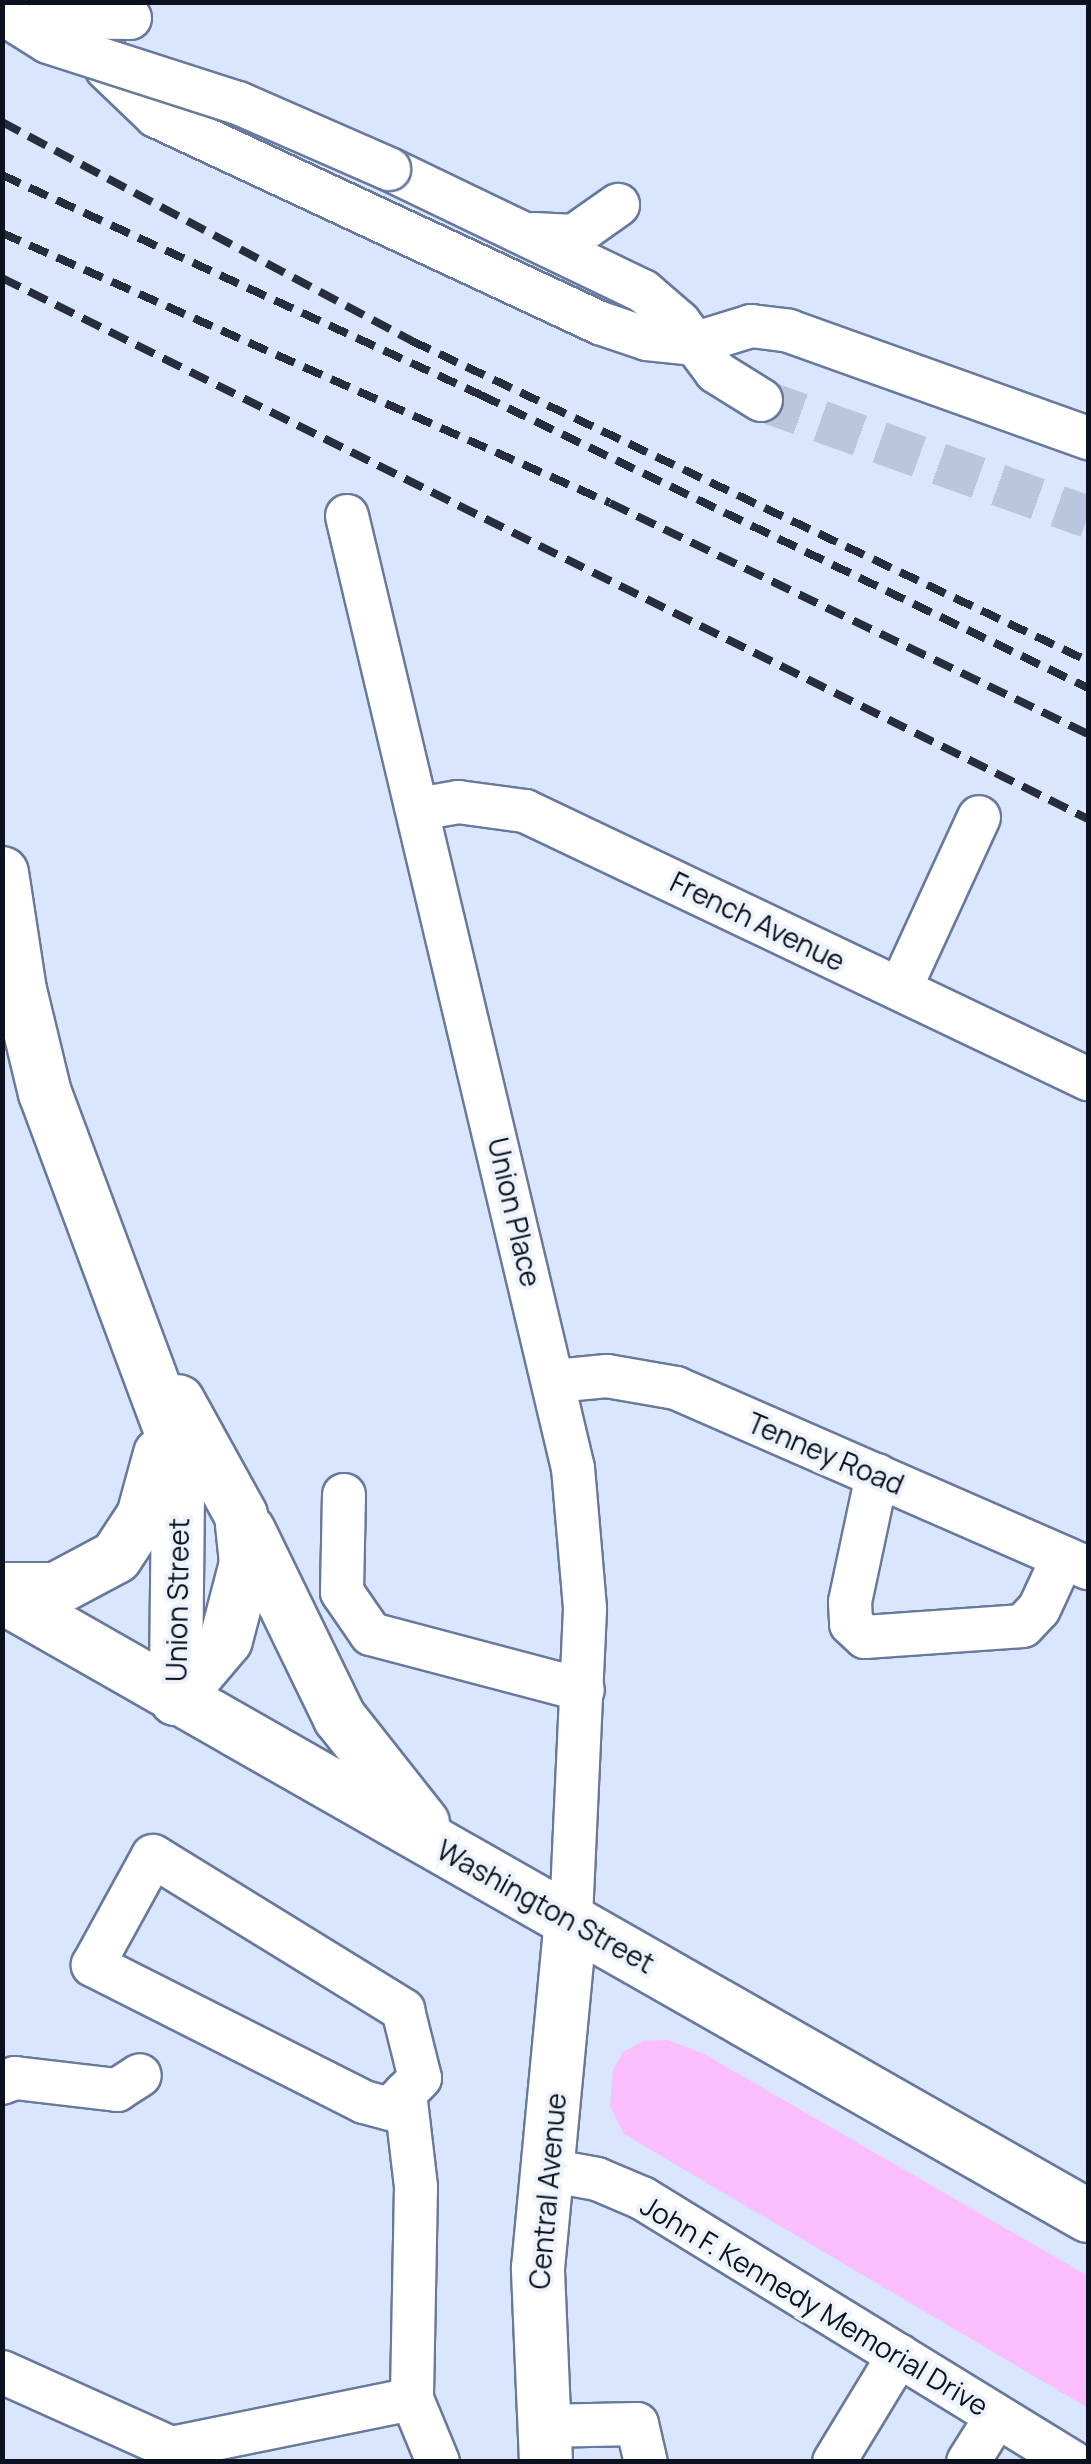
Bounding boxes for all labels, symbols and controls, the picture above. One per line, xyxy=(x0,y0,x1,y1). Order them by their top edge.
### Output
street label: French Avenue xyxy=(665,864,851,978)
street label: Union Place xyxy=(482,1134,548,1290)
street label: Tenney Road xyxy=(743,1405,909,1501)
street label: Union Street xyxy=(159,1518,195,1682)
street label: Washington Street xyxy=(431,1832,661,1980)
street label: Central Avenue xyxy=(522,2091,572,2291)
street label: John F. Kennedy Memorial Drive xyxy=(635,2188,995,2422)

